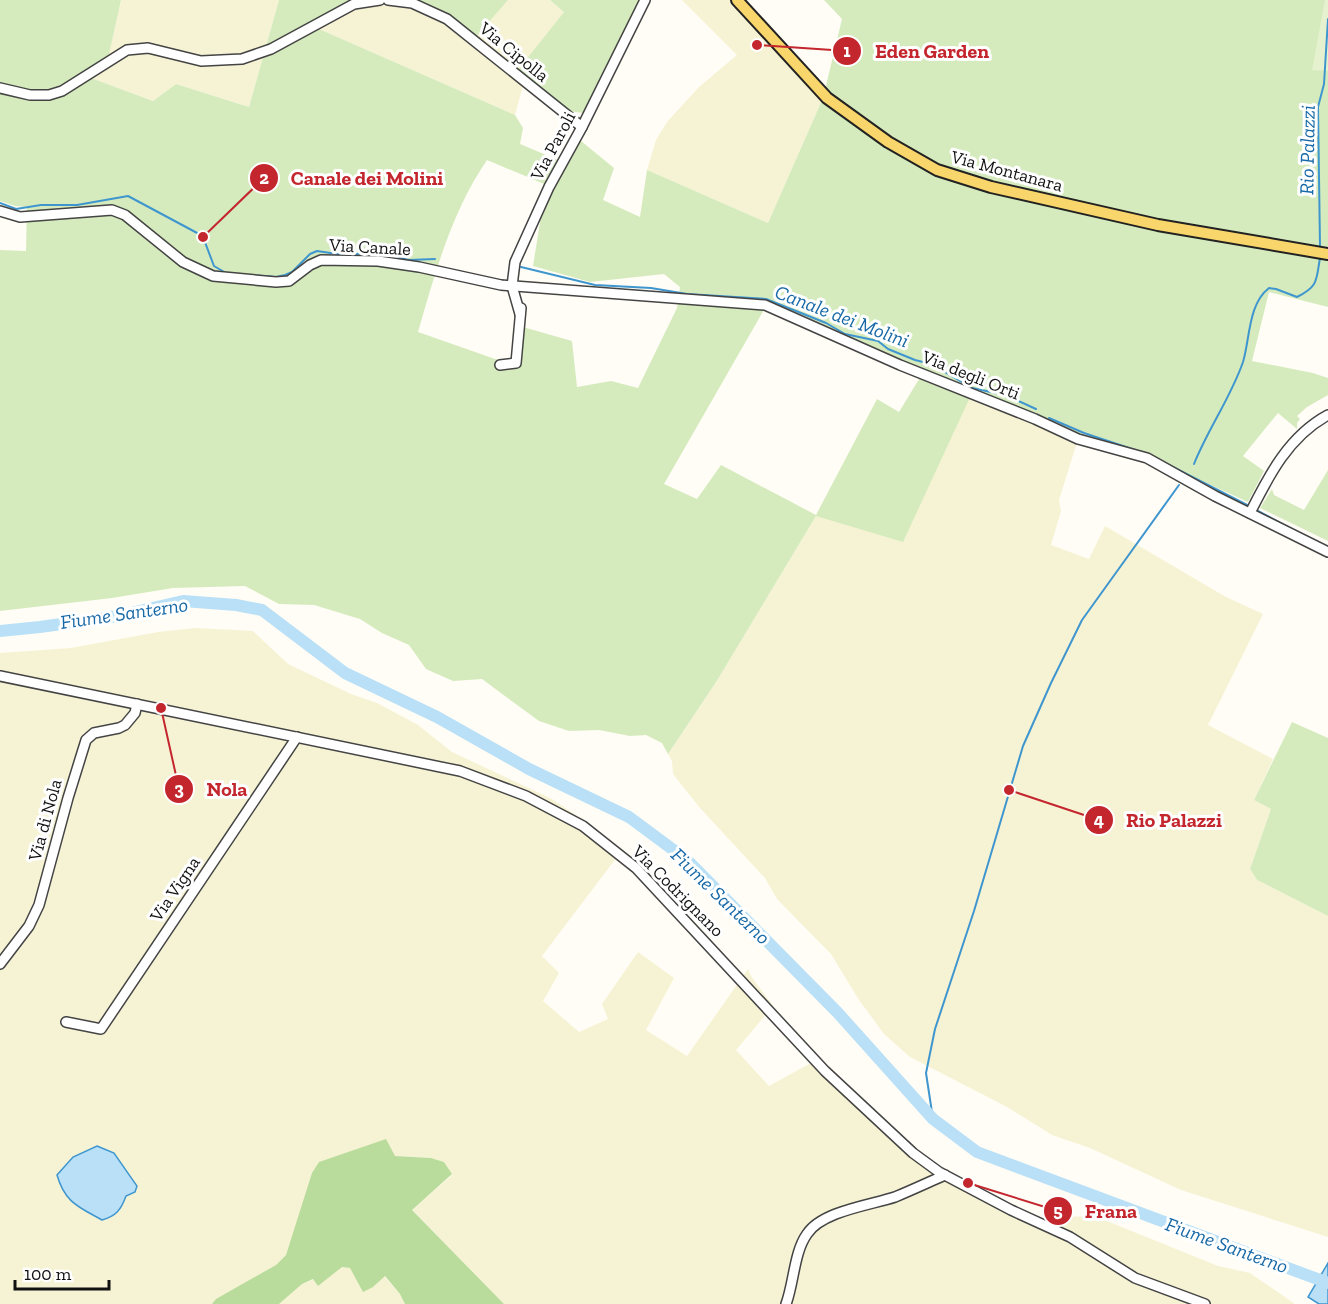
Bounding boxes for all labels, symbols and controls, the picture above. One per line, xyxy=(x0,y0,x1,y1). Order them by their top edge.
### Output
street label: Via Cipolla xyxy=(474,17,553,87)
callout: Eden Garden xyxy=(832,32,1001,70)
text: Eden Garden xyxy=(875,39,989,63)
text: 1 xyxy=(843,40,851,62)
water label: Rio Palazzi xyxy=(1294,105,1320,195)
street label: Via Paroli xyxy=(525,108,580,185)
street label: Via Montanara xyxy=(948,145,1066,197)
callout: Canale dei Molini xyxy=(249,159,455,197)
text: Canale dei Molini xyxy=(291,166,443,190)
text: 2 xyxy=(259,167,269,189)
street label: Via Canale xyxy=(328,234,411,260)
water label: Canale dei Molini xyxy=(772,279,912,353)
street label: Via degli Orti xyxy=(918,345,1023,405)
water label: Fiume Santerno xyxy=(59,592,189,634)
callout: Nola xyxy=(164,770,259,808)
street label: Via di Nola xyxy=(23,776,67,864)
text: Nola xyxy=(207,777,247,801)
text: 3 xyxy=(174,778,184,800)
callout: Rio Palazzi xyxy=(1084,801,1234,839)
text: Rio Palazzi xyxy=(1126,808,1222,832)
text: 4 xyxy=(1094,809,1104,831)
street label: Via Codrignano xyxy=(627,840,729,942)
water label: Fiume Santerno xyxy=(666,843,776,949)
street label: Via Vigna xyxy=(145,852,205,927)
callout: Frana xyxy=(1043,1192,1150,1230)
text: Frana xyxy=(1085,1199,1137,1223)
text: 5 xyxy=(1053,1200,1063,1222)
water label: Fiume Santerno xyxy=(1162,1212,1292,1278)
scale bar xyxy=(15,1253,110,1291)
text: 100 m xyxy=(24,1263,72,1285)

